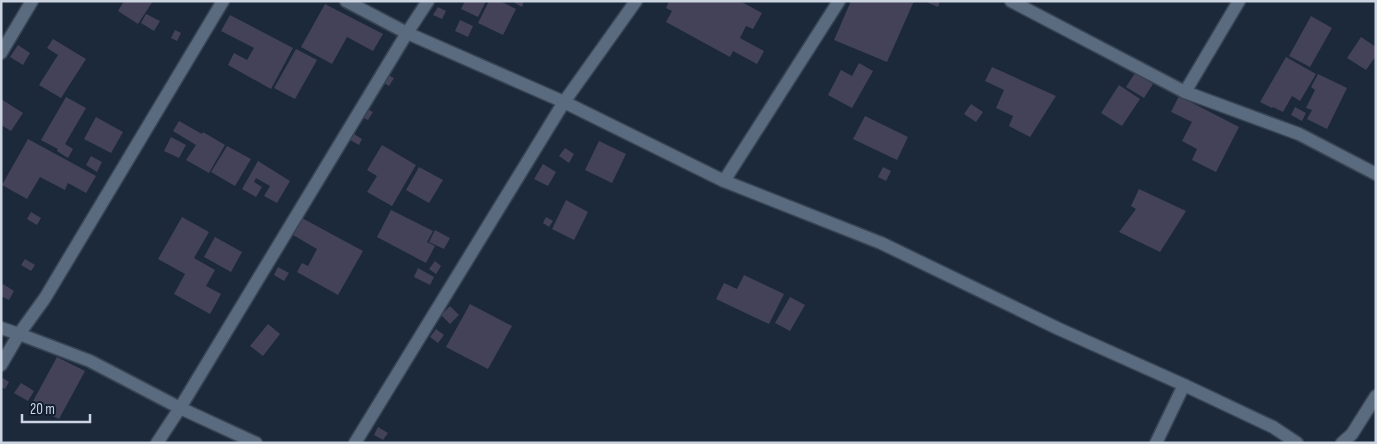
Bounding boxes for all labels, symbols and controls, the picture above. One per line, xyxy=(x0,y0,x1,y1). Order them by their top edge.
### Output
scale bar xyxy=(22,392,90,424)
text: 20 m xyxy=(30,400,55,419)

